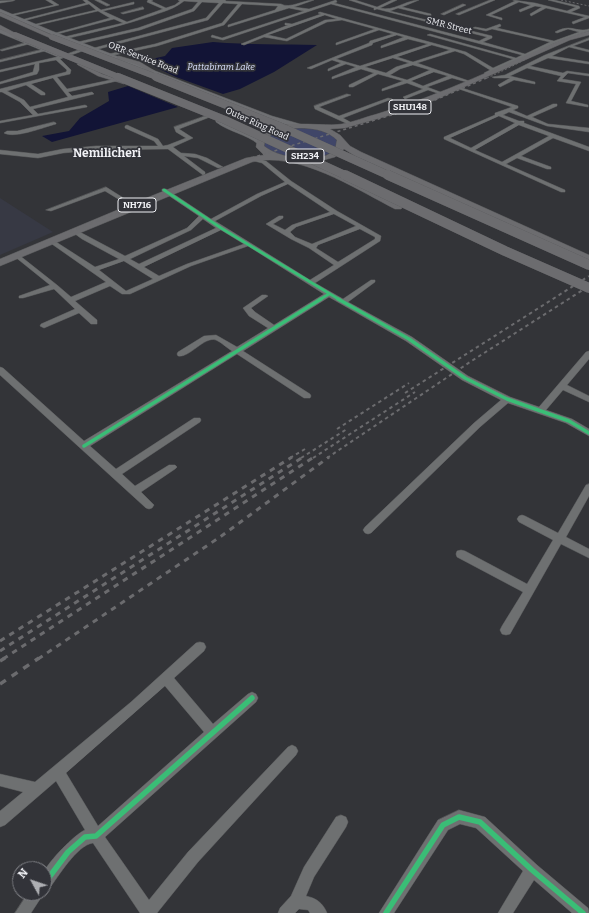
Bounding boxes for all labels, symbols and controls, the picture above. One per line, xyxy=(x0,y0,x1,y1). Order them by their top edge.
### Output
street label: SMR Street xyxy=(425,15,473,37)
street label: ORR Service Road xyxy=(106,40,180,76)
water label: Pattabiram Lake xyxy=(187,62,255,72)
road number: SHU148 xyxy=(389,100,431,114)
street label: Outer Ring Road xyxy=(224,105,290,143)
district label: Nemilicheri xyxy=(73,147,141,161)
road number: SH234 xyxy=(286,149,324,163)
road number: NH716 xyxy=(118,198,156,212)
north arrow xyxy=(12,861,52,901)
text: N xyxy=(15,866,31,881)

